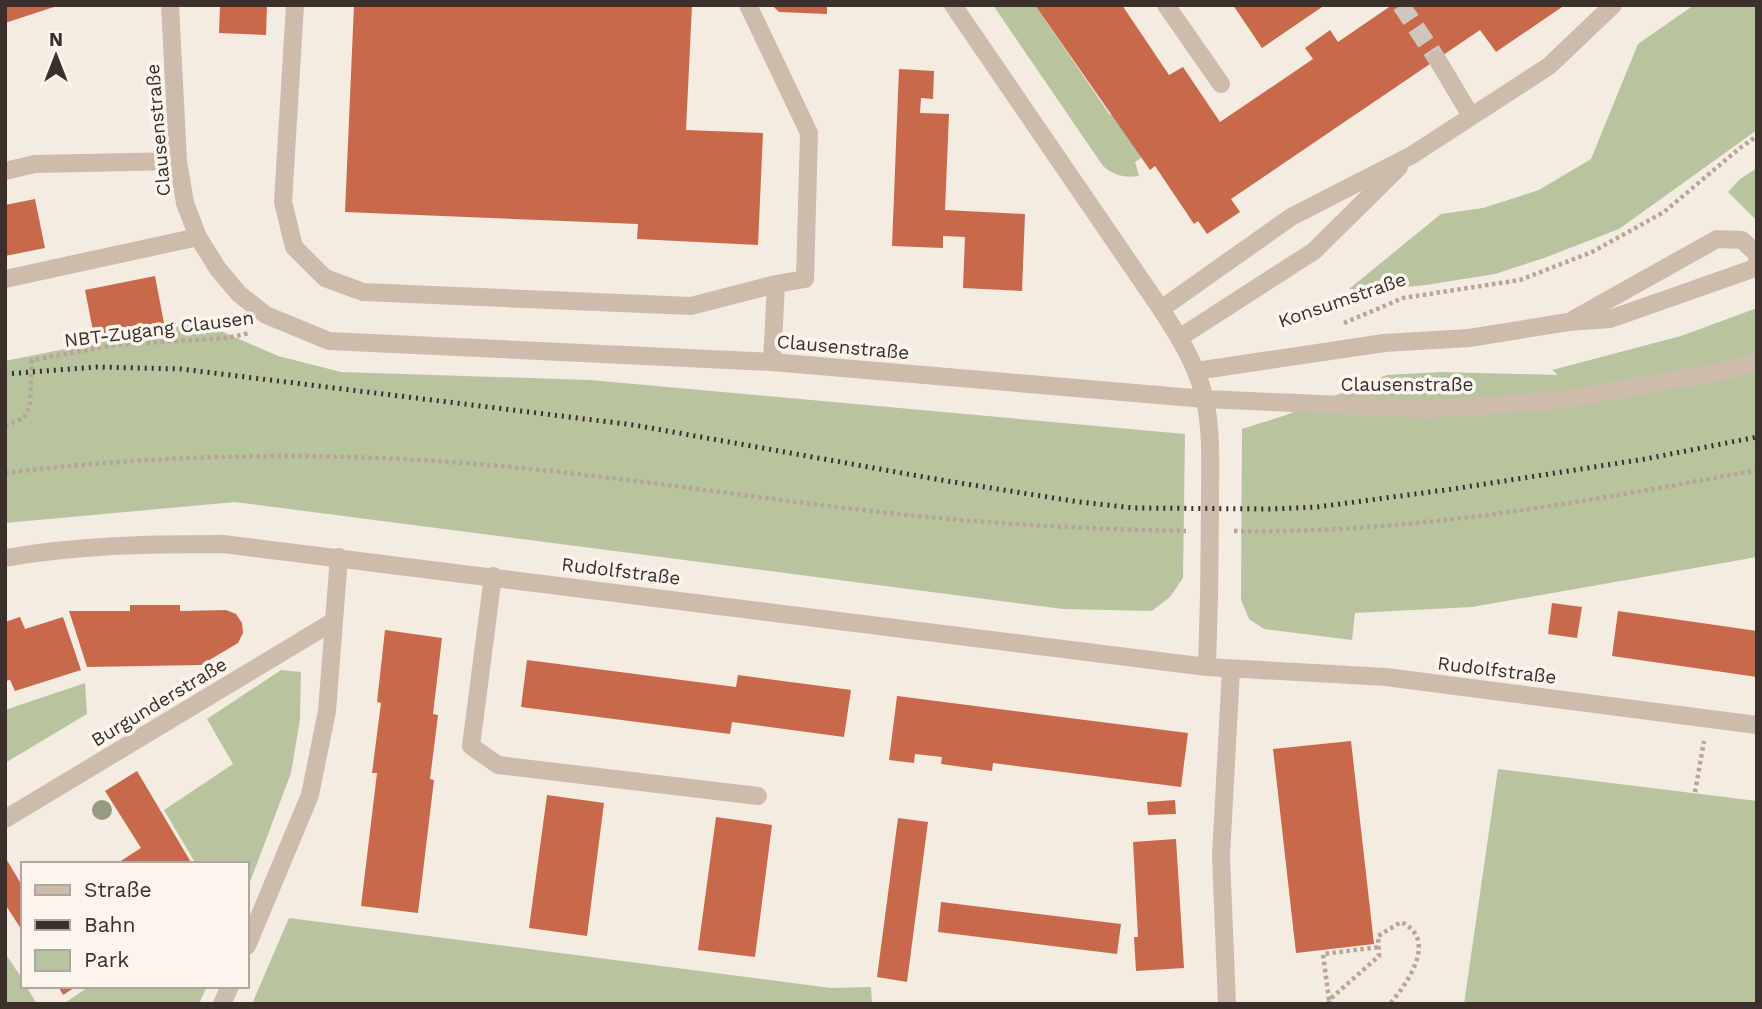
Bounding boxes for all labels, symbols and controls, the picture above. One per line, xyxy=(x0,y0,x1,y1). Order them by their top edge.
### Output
north arrow xyxy=(21,21,91,91)
text: N xyxy=(49,28,63,51)
street label: Clausenstraße xyxy=(141,63,175,197)
street label: Konsumstraße xyxy=(1275,267,1409,333)
street label: NBT-Zugang Clausen xyxy=(63,306,255,352)
street label: Clausenstraße xyxy=(776,330,910,364)
street label: Clausenstraße xyxy=(1341,373,1473,396)
street label: Rudolfstraße xyxy=(560,552,682,590)
street label: Rudolfstraße xyxy=(1436,651,1558,689)
street label: Burgunderstraße xyxy=(87,652,231,752)
legend xyxy=(21,862,248,988)
text: Straße xyxy=(84,877,152,902)
text: Bahn xyxy=(84,912,136,937)
text: Park xyxy=(84,947,129,972)

